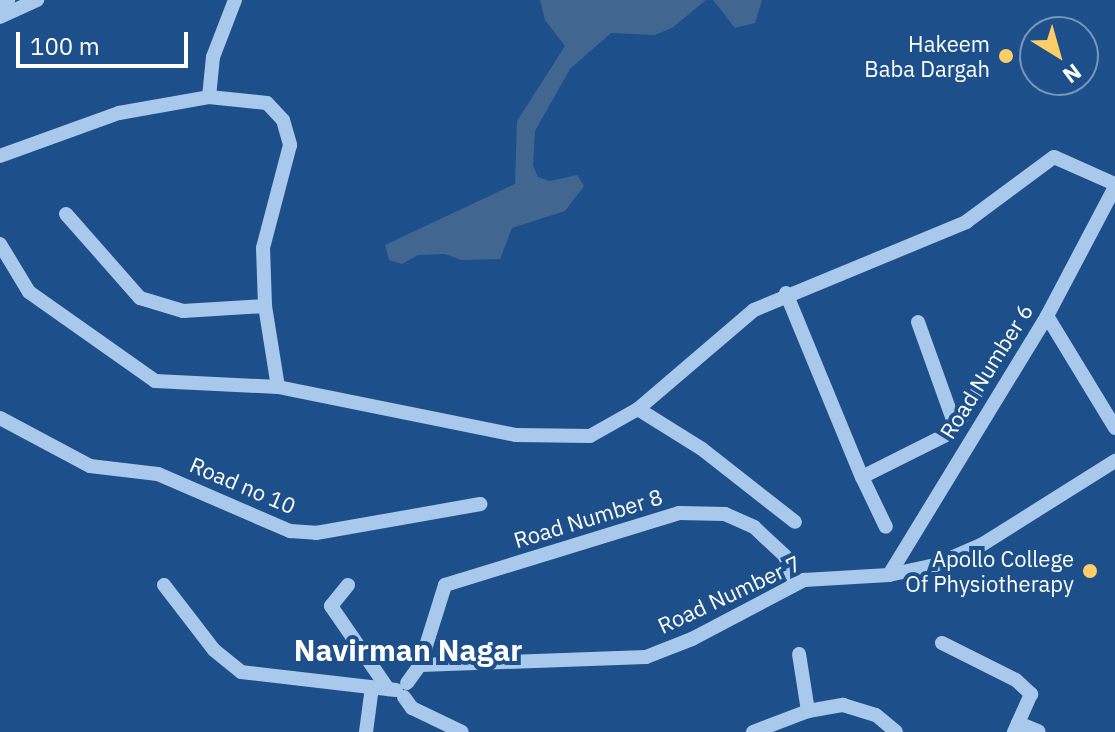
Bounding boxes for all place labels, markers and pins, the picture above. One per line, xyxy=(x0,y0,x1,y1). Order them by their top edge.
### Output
place label: Hakeem Baba Dargah xyxy=(864,30,990,82)
marker: Hakeem Baba Dargah xyxy=(997,47,1015,65)
place label: Apollo College Of Physiotherapy xyxy=(905,545,1074,596)
marker: Apollo College Of Physiotherapy xyxy=(1081,562,1099,580)

